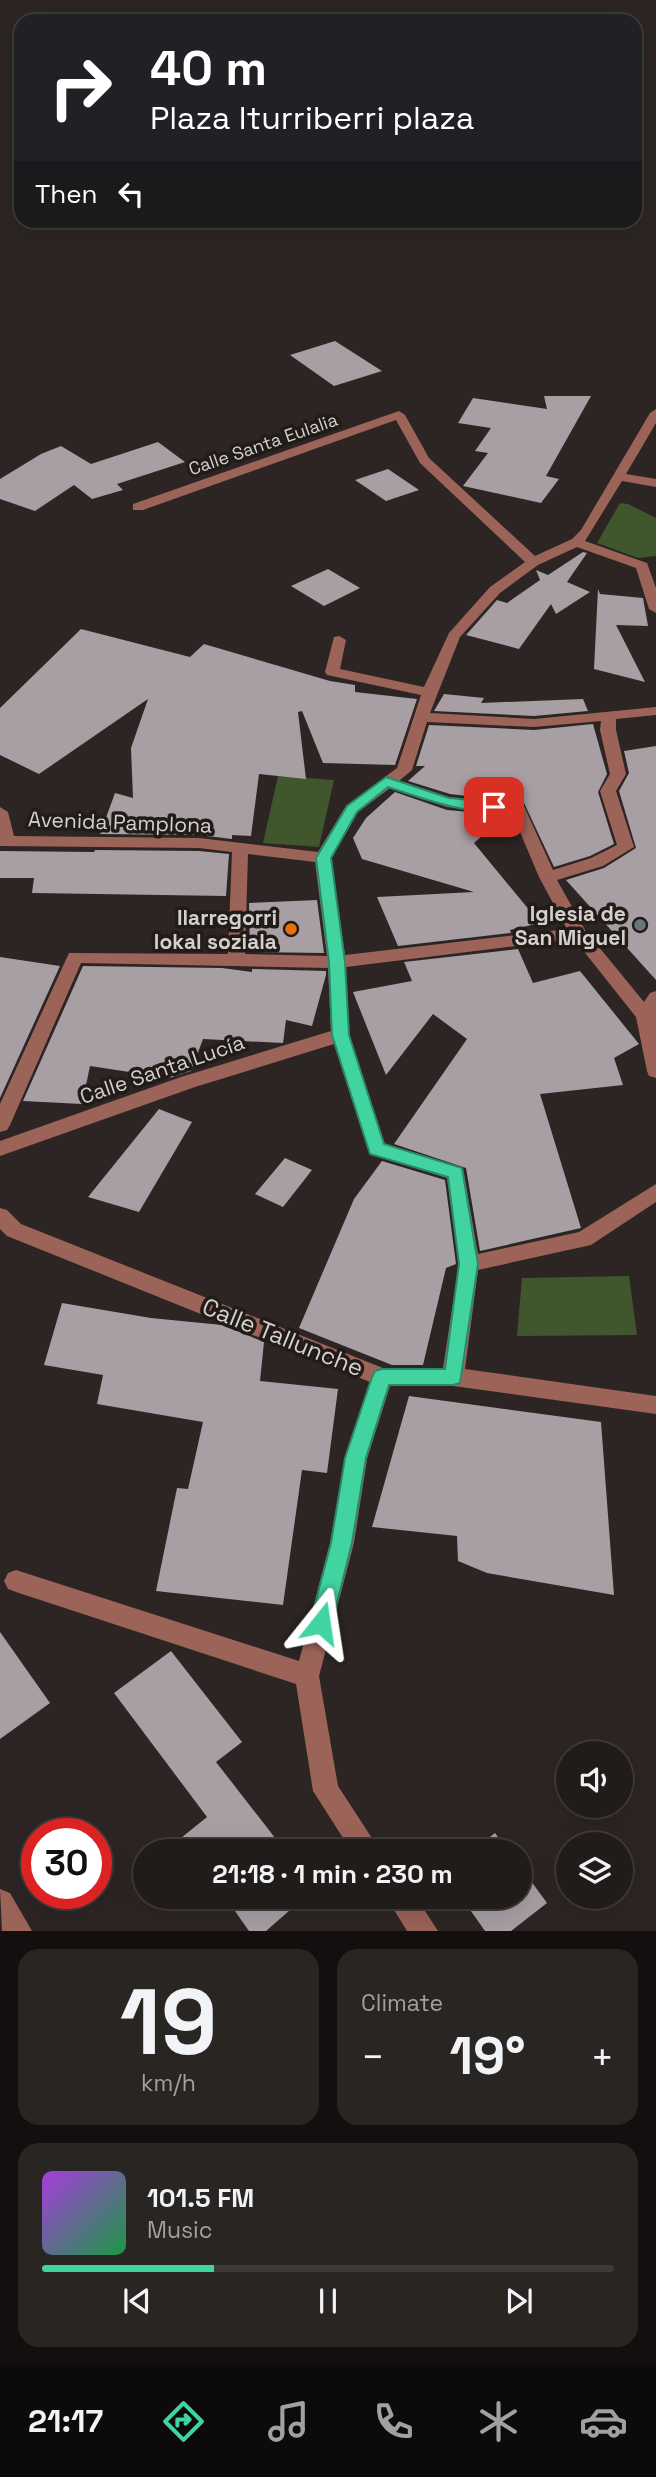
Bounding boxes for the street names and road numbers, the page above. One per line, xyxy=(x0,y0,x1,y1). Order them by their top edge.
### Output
street label: Calle Santa Eulalia xyxy=(185,408,341,480)
street label: Avenida Pamplona xyxy=(27,805,213,839)
street label: Calle Santa Lucía xyxy=(76,1028,248,1110)
street label: Calle Tallunche xyxy=(198,1291,368,1383)

